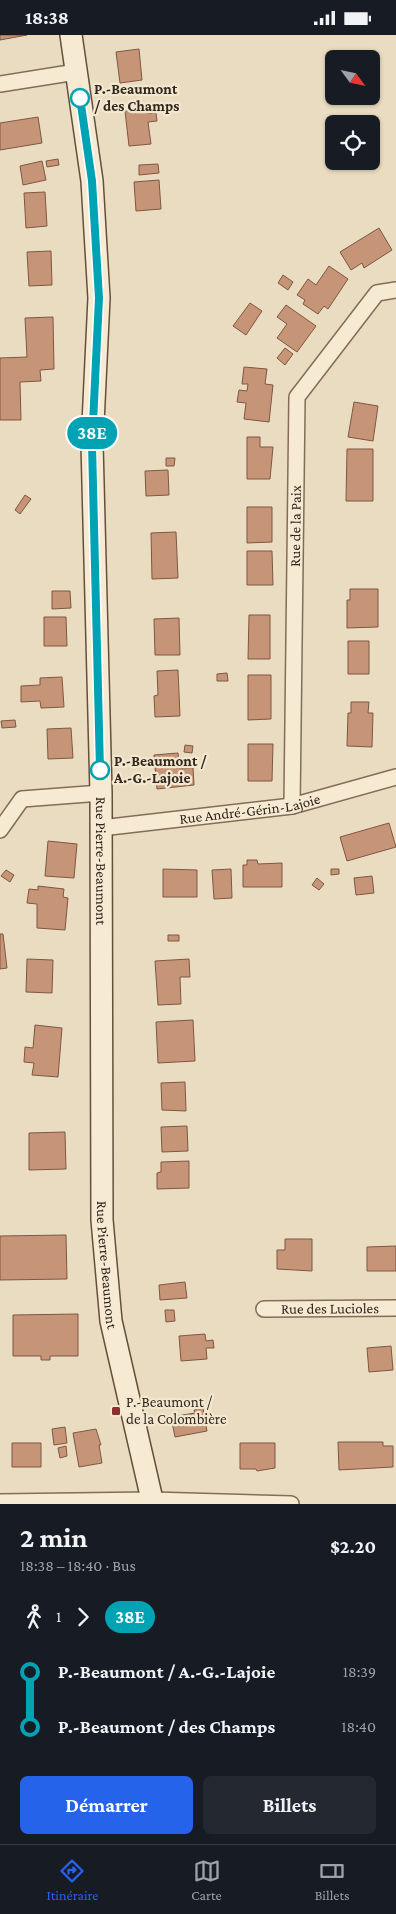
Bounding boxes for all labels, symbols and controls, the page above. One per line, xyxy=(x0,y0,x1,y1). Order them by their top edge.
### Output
text: 18:38 xyxy=(25,7,69,28)
north arrow xyxy=(325,50,380,105)
map controls xyxy=(325,50,380,170)
place label: P.-Beaumont / des Champs xyxy=(94,81,179,114)
marker: P.-Beaumont / des Champs xyxy=(70,88,90,108)
button: locate xyxy=(325,115,380,170)
line badge: 38E xyxy=(63,417,121,449)
text: 38E xyxy=(77,423,107,443)
street label: Rue de la Paix xyxy=(287,485,304,567)
place label: P.-Beaumont / A.-G.-Lajoie xyxy=(113,753,207,787)
marker: P.-Beaumont / A.-G.-Lajoie xyxy=(90,760,110,780)
street label: Rue André-Gérin-Lajoie xyxy=(178,790,322,827)
street label: Rue Pierre-Beaumont xyxy=(93,797,109,926)
street label: Rue Pierre-Beaumont xyxy=(94,1201,121,1331)
street label: Rue des Lucioles xyxy=(281,1300,379,1317)
place label: P.-Beaumont / de la Colombière xyxy=(126,1394,227,1427)
marker: P.-Beaumont / de la Colombière xyxy=(110,1405,122,1417)
text: 2 min xyxy=(20,1522,88,1553)
text: $2.20 xyxy=(330,1536,376,1557)
text: 18:38 – 18:40 · Bus xyxy=(20,1557,136,1574)
icon: walk xyxy=(20,1603,48,1631)
icon: forward xyxy=(69,1603,97,1631)
text: 38E xyxy=(115,1607,145,1627)
text: 1 xyxy=(56,1608,61,1625)
text: P.-Beaumont / A.-G.-Lajoie xyxy=(58,1661,275,1682)
text: 18:39 xyxy=(343,1663,376,1680)
text: P.-Beaumont / des Champs xyxy=(58,1716,275,1737)
text: 18:40 xyxy=(341,1718,376,1735)
button: Démarrer xyxy=(20,1776,193,1834)
button: Billets xyxy=(203,1776,376,1834)
tab: Itinéraire xyxy=(46,1857,98,1903)
tab: Carte xyxy=(191,1857,222,1903)
tab: Billets xyxy=(315,1857,349,1903)

